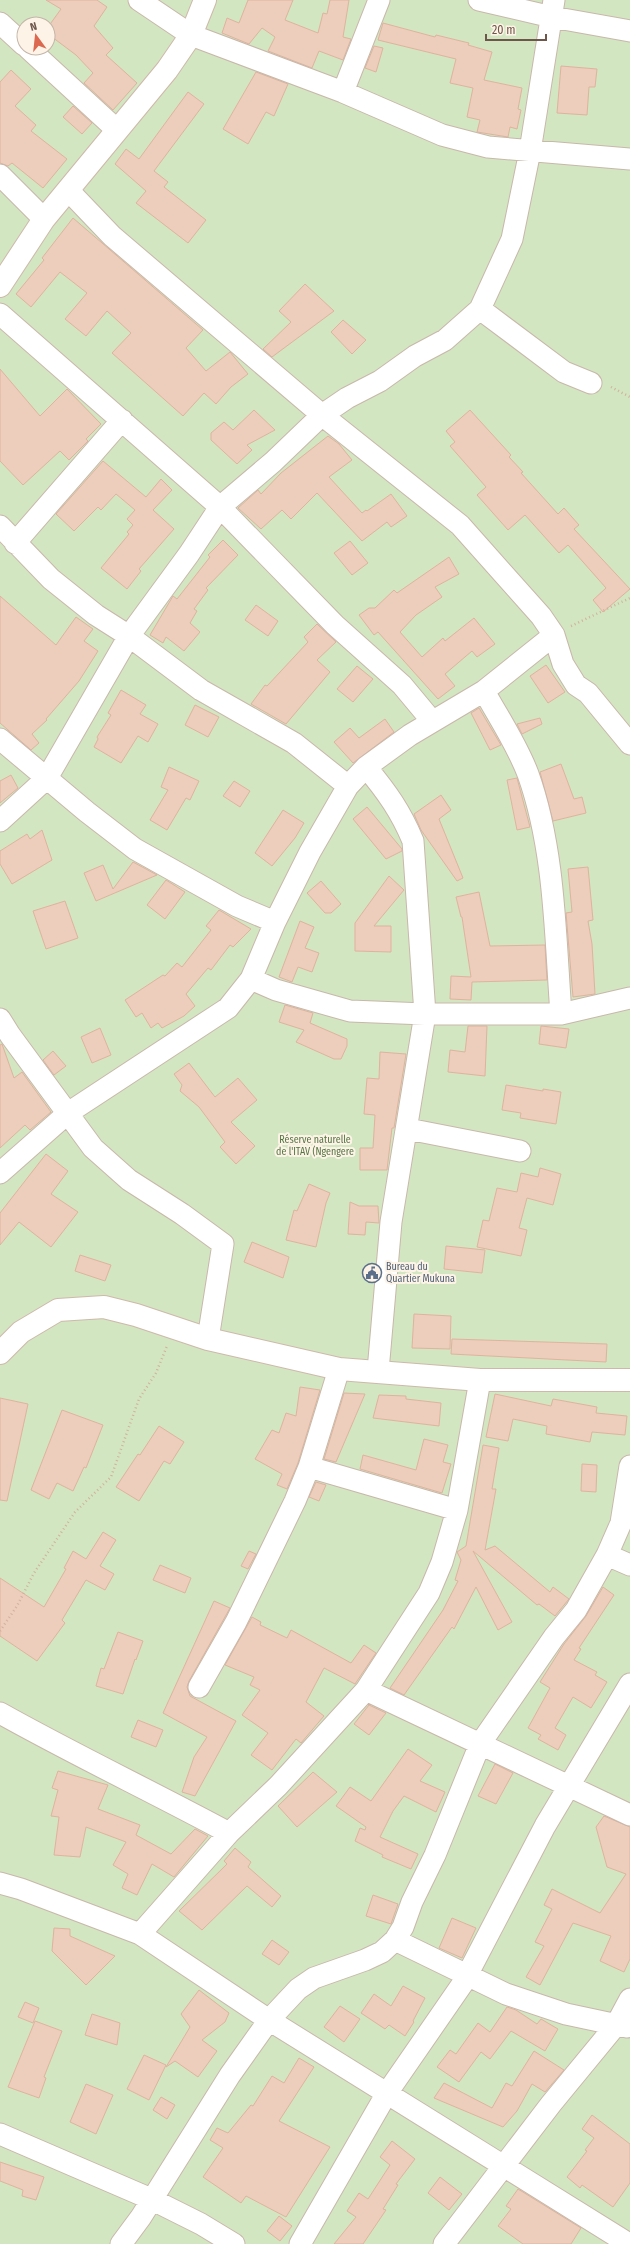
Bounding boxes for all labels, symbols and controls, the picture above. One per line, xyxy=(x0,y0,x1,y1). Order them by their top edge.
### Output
north arrow xyxy=(16,16,56,56)
scale bar xyxy=(486,16,546,42)
text: N xyxy=(29,20,38,34)
text: 20 m xyxy=(492,23,516,37)
park label: Réserve naturelle de l'ITAV (Ngengere xyxy=(276,1134,354,1158)
place label: Bureau du Quartier Mukuna xyxy=(386,1261,455,1285)
public building icon: Bureau du Quartier Mukuna xyxy=(361,1262,383,1284)

